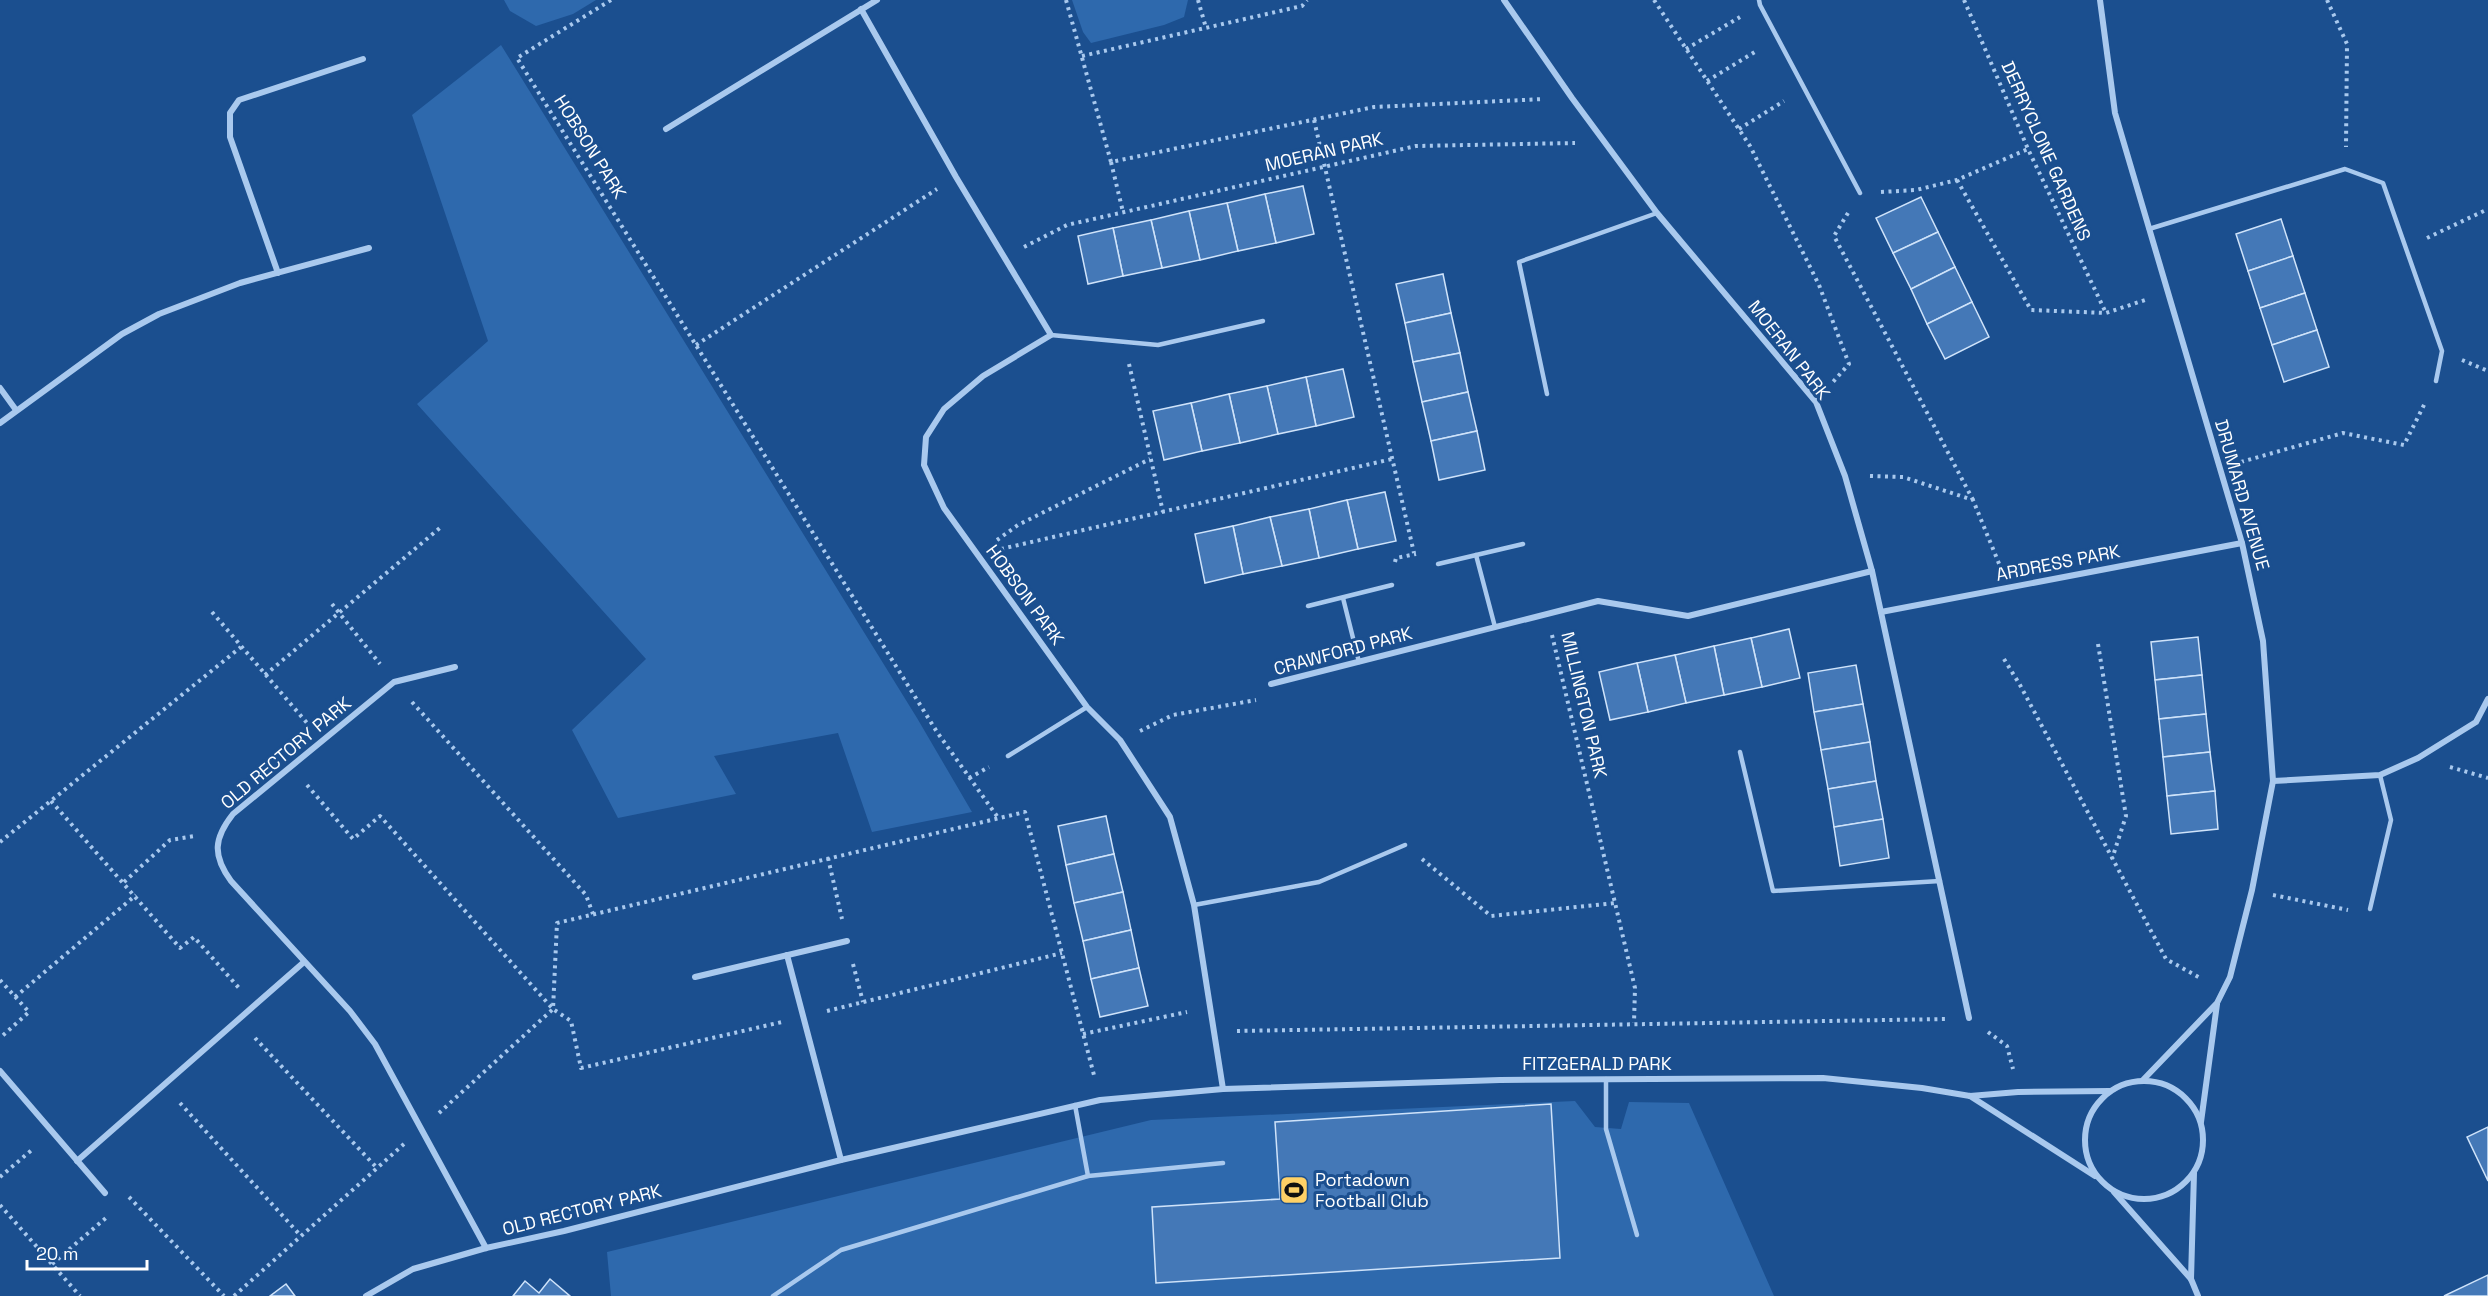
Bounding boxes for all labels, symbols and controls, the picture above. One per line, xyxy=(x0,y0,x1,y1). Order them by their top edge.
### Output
street label: DERRYCLONE GARDENS xyxy=(1996,57,2097,244)
street label: HOBSON PARK xyxy=(549,90,632,203)
street label: MOERAN PARK xyxy=(1263,127,1385,176)
street label: MOERAN PARK xyxy=(1743,295,1836,404)
street label: DRUMARD AVENUE xyxy=(2210,417,2275,573)
street label: ARDRESS PARK xyxy=(1994,539,2122,586)
street label: HOBSON PARK xyxy=(981,540,1070,649)
street label: CRAWFORD PARK xyxy=(1271,621,1415,680)
street label: MILLINGTON PARK xyxy=(1556,629,1613,780)
street label: OLD RECTORY PARK xyxy=(216,691,356,814)
street label: FITZGERALD PARK xyxy=(1522,1052,1672,1075)
place label: Portadown Football Club xyxy=(1315,1168,1429,1212)
sports icon: Portadown Football Club xyxy=(1278,1174,1310,1206)
street label: OLD RECTORY PARK xyxy=(500,1179,664,1240)
scale bar xyxy=(27,1233,147,1271)
text: 20 m xyxy=(36,1242,79,1265)

